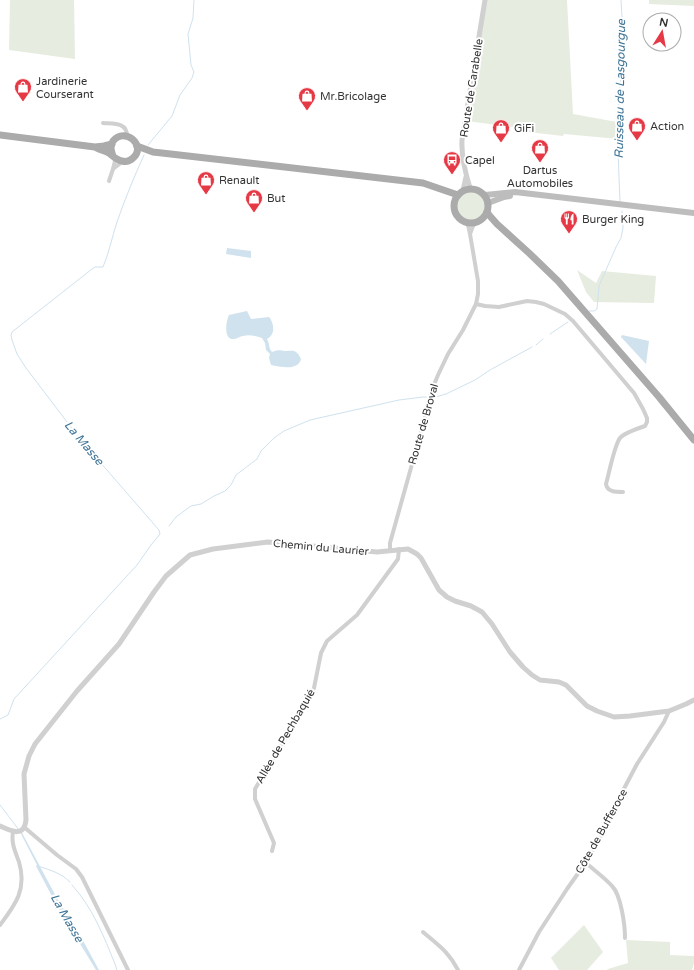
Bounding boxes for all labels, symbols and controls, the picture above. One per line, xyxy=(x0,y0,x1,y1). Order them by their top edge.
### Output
north arrow xyxy=(642,12,682,52)
text: N xyxy=(658,15,669,30)
water label: Ruisseau de Lasgourgue xyxy=(612,18,628,159)
street label: Route de Carabelle xyxy=(457,38,486,138)
place label: Jardinerie Courserant xyxy=(36,75,94,101)
shop icon: Jardinerie Courserant xyxy=(13,77,33,102)
shop icon: Mr.Bricolage xyxy=(297,86,317,111)
place label: Mr.Bricolage xyxy=(320,90,386,103)
shop icon: Action xyxy=(627,116,647,141)
shop icon: GiFi xyxy=(491,118,511,143)
place label: Action xyxy=(650,120,684,133)
place label: GiFi xyxy=(514,122,534,135)
shop icon: Dartus Automobiles xyxy=(530,138,550,163)
bus stop icon: Capel xyxy=(442,150,462,175)
place label: Capel xyxy=(465,154,495,167)
place label: Dartus Automobiles xyxy=(507,164,573,190)
shop icon: Renault xyxy=(196,170,216,195)
place label: Renault xyxy=(219,174,260,187)
shop icon: But xyxy=(244,188,264,213)
place label: But xyxy=(267,192,285,205)
restaurant icon: Burger King xyxy=(559,209,579,234)
place label: Burger King xyxy=(582,213,644,226)
street label: Route de Broval xyxy=(406,382,441,466)
water label: La Masse xyxy=(61,418,107,469)
street label: Chemin du Laurier xyxy=(273,537,370,558)
street label: Allée de Pechbaquié xyxy=(253,687,318,786)
street label: Côte de Bufferoce xyxy=(573,787,630,876)
water label: La Masse xyxy=(48,891,87,946)

